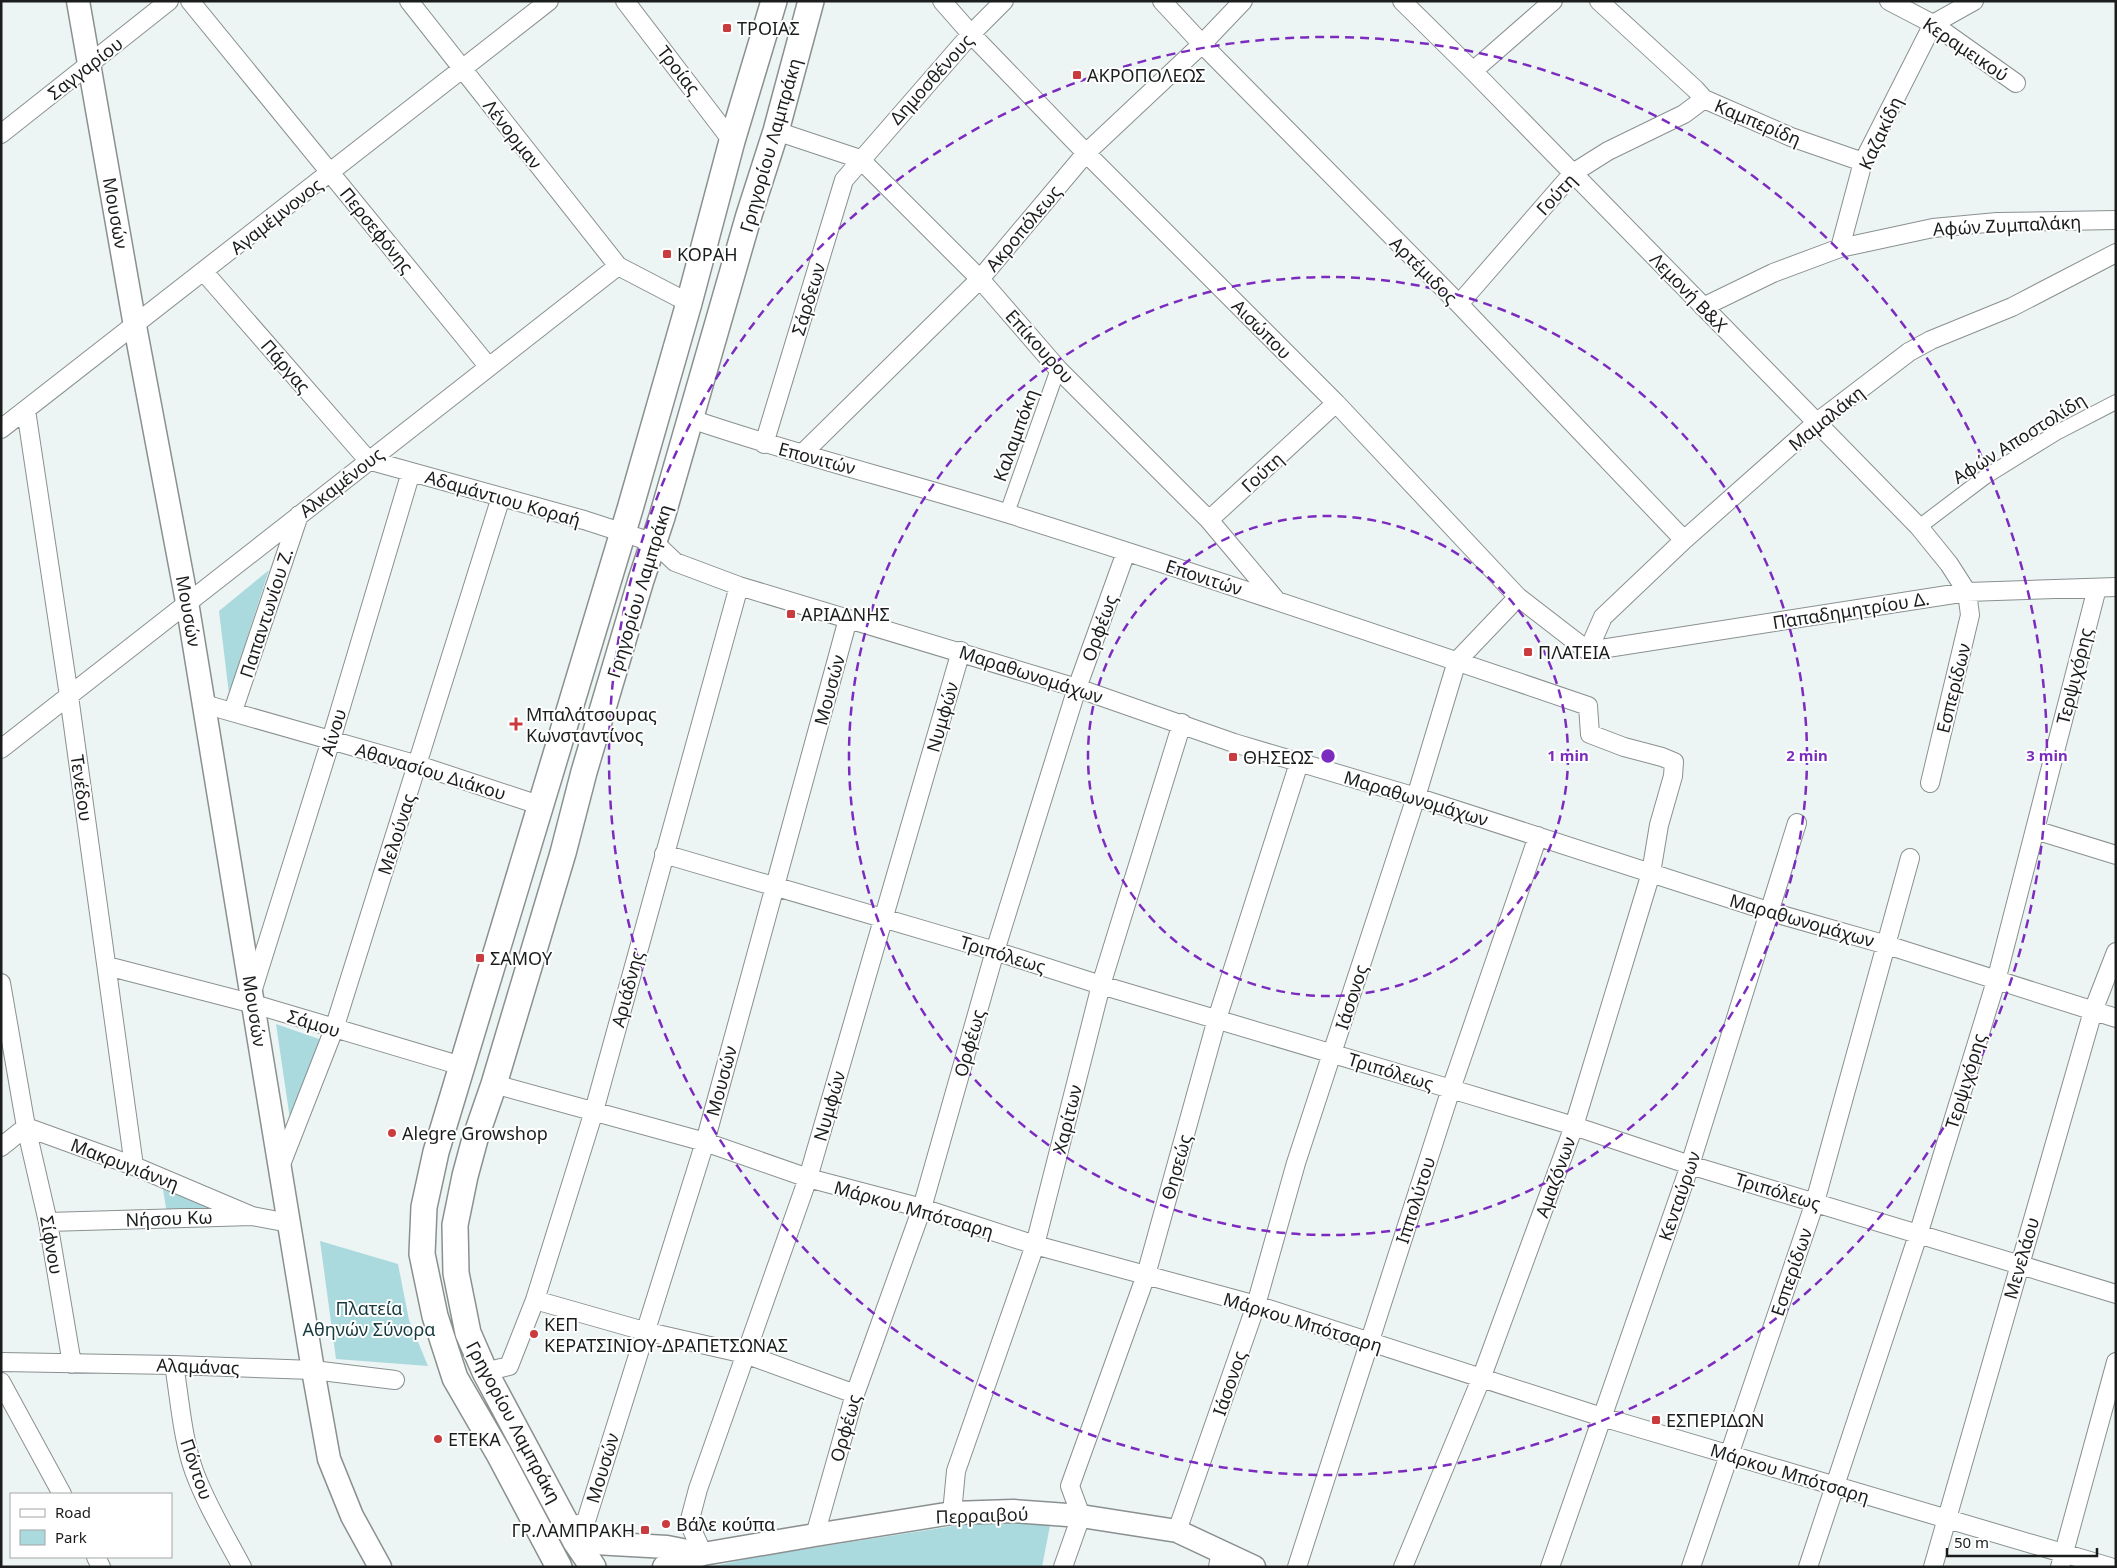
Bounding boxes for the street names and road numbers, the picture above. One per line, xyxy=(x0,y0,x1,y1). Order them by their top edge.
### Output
street label: Κεραμεικού xyxy=(1919,12,2013,86)
street label: Δημοσθένους xyxy=(884,28,978,129)
street label: Σαγγαρίου xyxy=(43,31,127,105)
street label: Τροίας xyxy=(652,40,706,100)
street label: Γρηγορίου Λαμπράκη xyxy=(734,55,806,235)
street label: Καμπερίδη xyxy=(1711,93,1805,151)
street label: Καζακίδη xyxy=(1853,93,1907,173)
street label: Λένορμαν xyxy=(478,94,548,174)
street label: Γούτη xyxy=(1531,168,1581,220)
street label: Αγαμέμνονος xyxy=(225,172,327,260)
street label: Μουσών xyxy=(98,175,134,251)
street label: Ακροπόλεως xyxy=(980,180,1066,276)
street label: Περσεφόνης xyxy=(335,182,419,278)
street label: Αφών Ζυμπαλάκη xyxy=(1932,209,2082,241)
street label: Αρτέμιδος xyxy=(1385,231,1463,309)
street label: Λεμονή Β&Χ xyxy=(1645,247,1733,337)
street label: Σάρδεων xyxy=(786,260,830,338)
street label: Αισώπου xyxy=(1227,294,1297,364)
street label: Επίκουρου xyxy=(1000,304,1080,388)
street label: Πάργας xyxy=(256,334,316,398)
street label: Μαμαλάκη xyxy=(1783,380,1869,456)
street label: Καλαμπόκη xyxy=(987,385,1043,485)
street label: Αφών Αποστολίδη xyxy=(1948,387,2090,489)
street label: Επονιτών xyxy=(776,436,858,480)
street label: Αλκαμένους xyxy=(294,441,388,522)
street label: Γούτη xyxy=(1236,447,1288,497)
street label: Αδαμάντιου Κοραή xyxy=(423,464,583,532)
street label: Γρηγορίου Λαμπράκη xyxy=(601,501,677,681)
street label: Παπαντωνίου Ζ. xyxy=(234,545,298,681)
street label: Επονιτών xyxy=(1163,553,1245,601)
street label: Μουσών xyxy=(171,573,207,649)
street label: Παπαδημητρίου Δ. xyxy=(1771,586,1931,634)
street label: Ορφέως xyxy=(1076,591,1122,665)
street label: Τερψιχόρης xyxy=(2050,625,2098,727)
street label: Μαραθωνομάχων xyxy=(956,639,1106,709)
street label: Εσπερίδων xyxy=(1930,641,1976,735)
street label: Μουσών xyxy=(808,652,850,728)
street label: Νυμφών xyxy=(921,679,963,755)
street label: Αίνου xyxy=(315,706,351,758)
street label: Αθανασίου Διάκου xyxy=(353,737,509,805)
street label: Τενέδου xyxy=(65,753,99,823)
street label: Μαραθωνομάχων xyxy=(1341,765,1491,831)
street label: Μελούνας xyxy=(372,790,420,878)
street label: Μαραθωνομάχων xyxy=(1727,888,1877,952)
street label: Τριπόλεως xyxy=(957,930,1049,978)
street label: Αριάδνης xyxy=(605,948,649,1030)
street label: Ιάσονος xyxy=(1329,961,1373,1033)
street label: Μουσών xyxy=(238,974,272,1048)
street label: Σάμου xyxy=(285,1004,343,1042)
street label: Ορφέως xyxy=(948,1006,990,1080)
street label: Τερψιχόρης xyxy=(1939,1030,1991,1132)
street label: Μουσών xyxy=(700,1043,742,1119)
street label: Τριπόλεως xyxy=(1345,1047,1437,1095)
street label: Νυμφών xyxy=(808,1068,850,1144)
street label: Χαρίτων xyxy=(1047,1082,1087,1156)
street label: Θησεώς xyxy=(1155,1131,1197,1203)
street label: Μακρυγιάννη xyxy=(68,1132,182,1196)
street label: Αμαζόνων xyxy=(1529,1133,1581,1221)
street label: Κενταύρων xyxy=(1652,1148,1706,1244)
street label: Ιππολύτου xyxy=(1390,1153,1440,1247)
street label: Τριπόλεως xyxy=(1732,1167,1824,1215)
street label: Μάρκου Μπότσαρη xyxy=(831,1175,997,1243)
street label: Νήσου Κω xyxy=(125,1204,213,1232)
street label: Σίφνου xyxy=(35,1214,69,1276)
street label: Μενελάου xyxy=(1998,1214,2044,1302)
street label: Εσπερίδων xyxy=(1765,1225,1817,1319)
street label: Μάρκου Μπότσαρη xyxy=(1221,1286,1385,1358)
street label: Γρηγορίου Λαμπράκη xyxy=(461,1337,567,1507)
street label: Ιάσονος xyxy=(1207,1347,1251,1419)
street label: Αλαμάνας xyxy=(156,1353,240,1379)
street label: Ορφέως xyxy=(824,1391,866,1465)
street label: Μουσών xyxy=(580,1430,624,1506)
street label: Πόντου xyxy=(175,1435,219,1503)
street label: Μάρκου Μπότσαρη xyxy=(1708,1437,1872,1509)
street label: Περραιβού xyxy=(935,1501,1029,1529)

